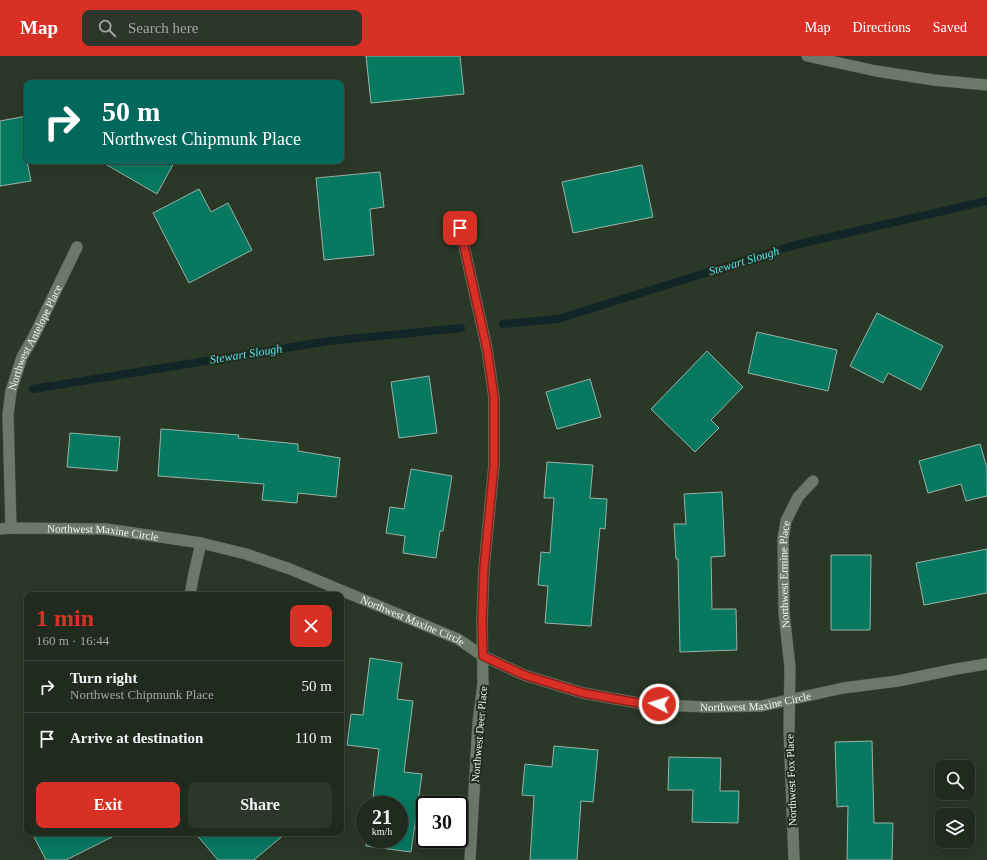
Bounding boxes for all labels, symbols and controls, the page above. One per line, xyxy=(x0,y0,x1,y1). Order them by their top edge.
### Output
search box xyxy=(82,10,362,46)
text: Map xyxy=(20,17,58,38)
icon: search xyxy=(96,17,118,39)
text: Search here xyxy=(128,20,198,36)
text: Map xyxy=(805,20,830,35)
text: Directions xyxy=(852,20,911,35)
text: Saved xyxy=(933,20,967,35)
icon: right xyxy=(36,96,88,148)
text: 50 m xyxy=(102,96,160,127)
text: Northwest Chipmunk Place xyxy=(102,129,301,149)
pin xyxy=(443,211,477,245)
icon: arrive xyxy=(449,217,471,239)
water label: Stewart Slough xyxy=(707,244,781,278)
street label: Northwest Antelope Place xyxy=(6,283,64,392)
water label: Stewart Slough xyxy=(209,341,283,367)
street label: Northwest Ermine Place xyxy=(777,520,792,629)
street label: Northwest Maxine Circle xyxy=(47,522,159,543)
street label: Northwest Maxine Circle xyxy=(359,593,467,648)
text: 1 min xyxy=(36,605,94,631)
button: close xyxy=(290,605,332,647)
text: 160 m · 16:44 xyxy=(36,633,109,648)
text: Turn right xyxy=(70,670,137,686)
icon: right xyxy=(36,676,58,698)
text: 50 m xyxy=(302,678,332,694)
position arrow xyxy=(638,683,680,725)
street label: Northwest Deer Place xyxy=(469,685,489,783)
text: Northwest Chipmunk Place xyxy=(70,687,214,702)
street label: Northwest Maxine Circle xyxy=(700,689,812,713)
icon: arrive xyxy=(36,728,58,750)
text: Arrive at destination xyxy=(70,730,203,746)
text: 110 m xyxy=(295,730,332,746)
street label: Northwest Fox Place xyxy=(783,734,799,826)
map controls xyxy=(935,760,975,848)
button: search xyxy=(935,760,975,800)
button: Exit xyxy=(36,782,180,828)
button: Share xyxy=(188,782,332,828)
speed limit sign: 30 xyxy=(416,796,468,848)
text: 21 xyxy=(372,806,392,828)
button: layers xyxy=(935,808,975,848)
text: km/h xyxy=(372,826,392,837)

